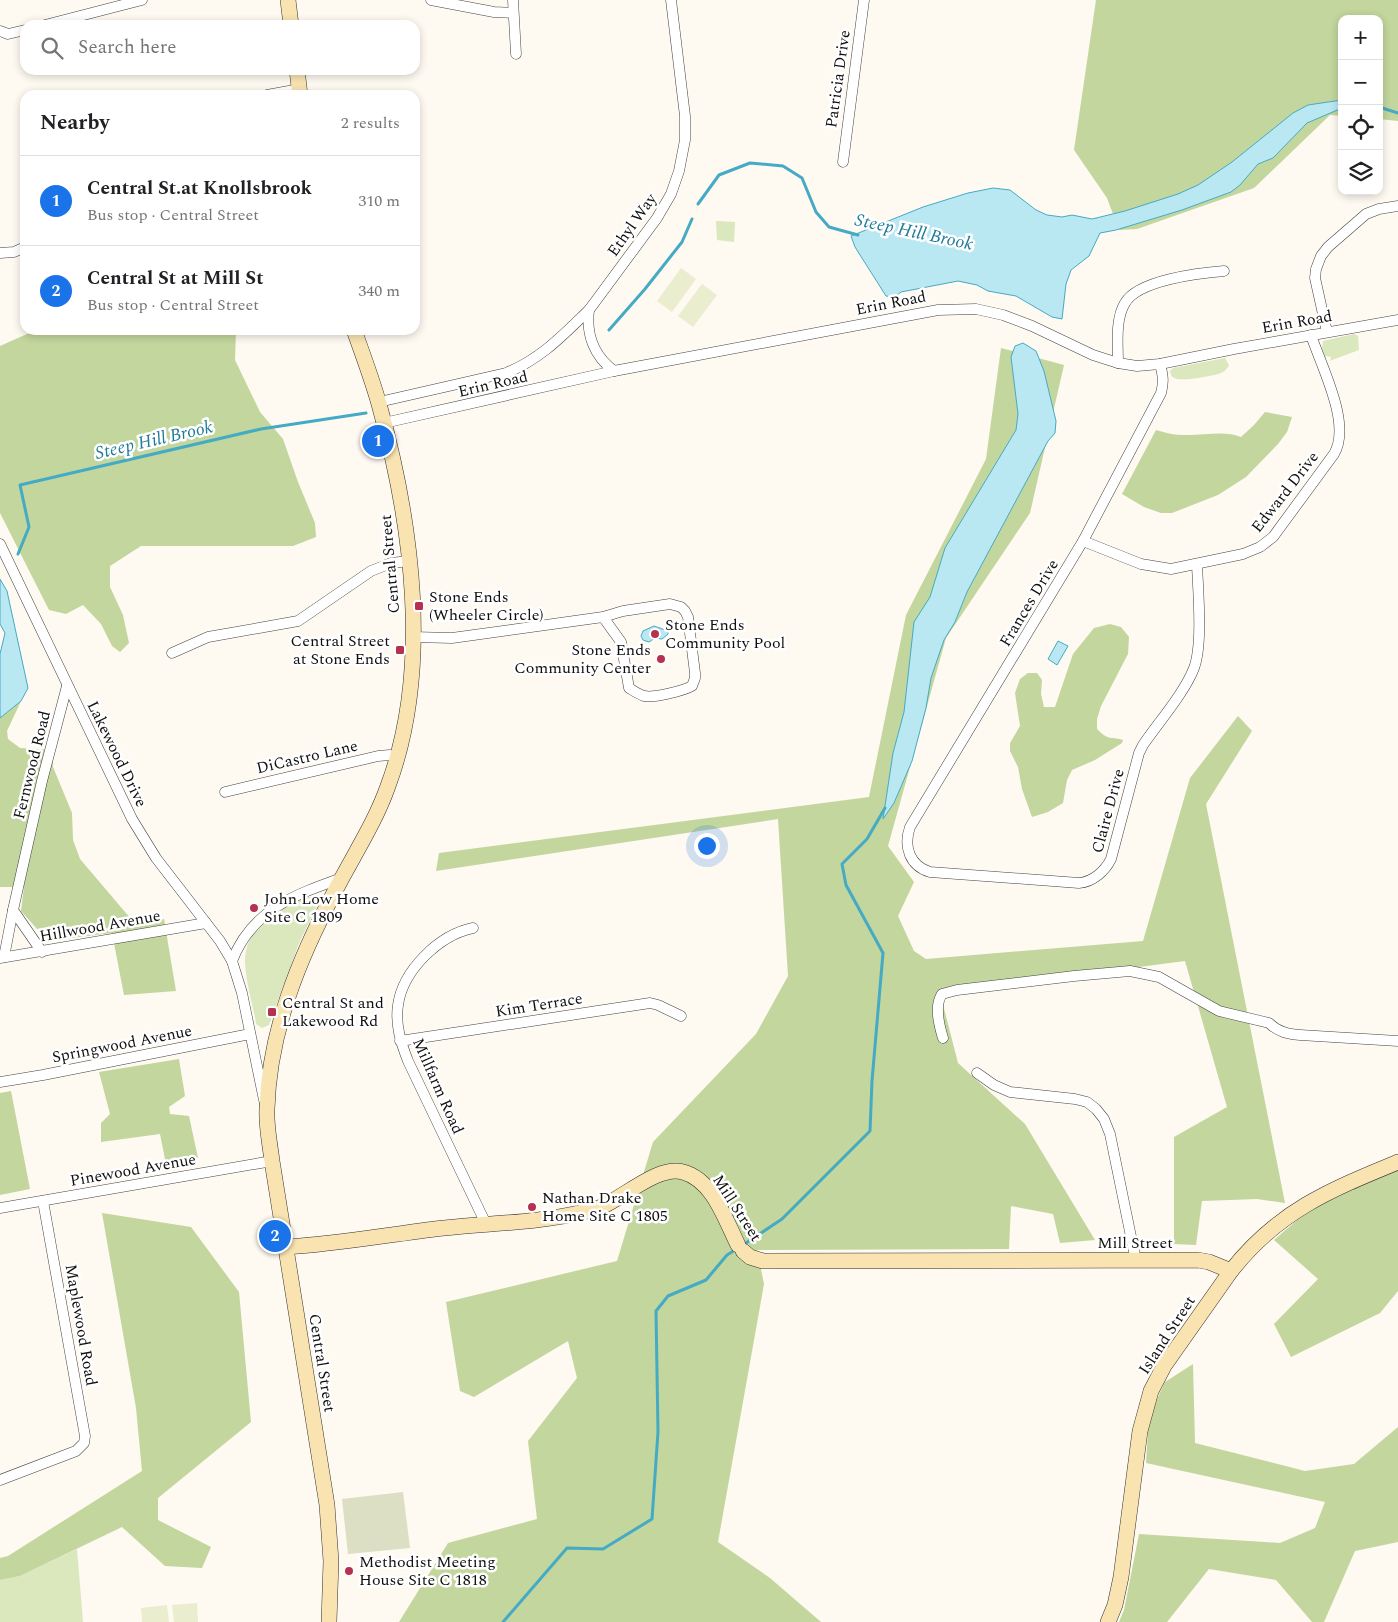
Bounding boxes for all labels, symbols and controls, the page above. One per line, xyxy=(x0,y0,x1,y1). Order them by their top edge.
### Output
map controls xyxy=(1338,15,1383,195)
button: + xyxy=(1338,15,1383,60)
search box xyxy=(20,20,420,75)
street label: Patricia Drive xyxy=(819,29,857,129)
text: Search here xyxy=(78,33,177,62)
icon: search xyxy=(38,34,66,62)
button: − xyxy=(1338,60,1383,105)
button: locate xyxy=(1338,105,1383,150)
text: Nearby xyxy=(40,107,110,139)
text: 2 results xyxy=(341,111,400,135)
button: layers xyxy=(1338,150,1383,195)
text: Central St.at Knollsbrook xyxy=(87,174,312,203)
street label: Ethyl Way xyxy=(601,187,663,262)
text: 1 xyxy=(52,189,60,213)
text: 310 m xyxy=(358,189,400,213)
text: Bus stop · Central Street xyxy=(87,203,259,227)
water label: Steep Hill Brook xyxy=(852,206,976,258)
text: Central St at Mill St xyxy=(87,264,263,293)
text: 2 xyxy=(52,279,60,303)
text: 340 m xyxy=(358,279,400,303)
street label: Erin Road xyxy=(854,284,928,322)
text: Bus stop · Central Street xyxy=(87,293,259,317)
street label: Erin Road xyxy=(1260,304,1334,340)
street label: Erin Road xyxy=(456,364,530,404)
water label: Steep Hill Brook xyxy=(92,413,216,467)
pin: 1 xyxy=(362,422,394,460)
street label: Edward Drive xyxy=(1245,446,1325,538)
street label: Central Street xyxy=(374,513,406,615)
street label: Frances Drive xyxy=(993,555,1065,651)
place label: Stone Ends (Wheeler Circle) xyxy=(429,585,543,627)
marker: Stone Ends (Wheeler Circle) xyxy=(413,600,425,612)
place label: Stone Ends Community Pool xyxy=(665,613,785,655)
marker: Stone Ends Community Pool xyxy=(649,628,661,640)
place label: Central Street at Stone Ends xyxy=(291,629,390,671)
place label: Stone Ends Community Center xyxy=(514,638,651,680)
marker: Central Street at Stone Ends xyxy=(394,644,406,656)
marker: Stone Ends Community Center xyxy=(655,653,667,665)
street label: Lakewood Drive xyxy=(81,697,153,811)
street label: Fernwood Road xyxy=(7,708,57,822)
street label: DiCastro Lane xyxy=(254,734,360,780)
street label: Claire Drive xyxy=(1085,766,1131,856)
your location xyxy=(694,833,720,859)
place label: John Low Home Site C 1809 xyxy=(264,887,379,929)
marker: John Low Home Site C 1809 xyxy=(248,902,260,914)
street label: Hillwood Avenue xyxy=(38,904,162,948)
street label: Kim Terrace xyxy=(494,986,584,1024)
place label: Central St and Lakewood Rd xyxy=(282,991,384,1033)
marker: Central St and Lakewood Rd xyxy=(266,1006,278,1018)
street label: Springwood Avenue xyxy=(50,1019,194,1069)
street label: Millfarm Road xyxy=(406,1034,470,1138)
street label: Pinewood Avenue xyxy=(68,1147,198,1193)
street label: Mill Street xyxy=(706,1170,768,1247)
place label: Nathan Drake Home Site C 1805 xyxy=(542,1186,668,1228)
marker: Nathan Drake Home Site C 1805 xyxy=(526,1201,538,1213)
pin: 2 xyxy=(259,1217,291,1255)
street label: Mill Street xyxy=(1097,1231,1173,1255)
street label: Maplewood Road xyxy=(58,1262,104,1388)
street label: Island Street xyxy=(1132,1290,1202,1379)
street label: Central Street xyxy=(302,1312,342,1414)
place label: Methodist Meeting House Site C 1818 xyxy=(359,1550,496,1592)
marker: Methodist Meeting House Site C 1818 xyxy=(343,1565,355,1577)

